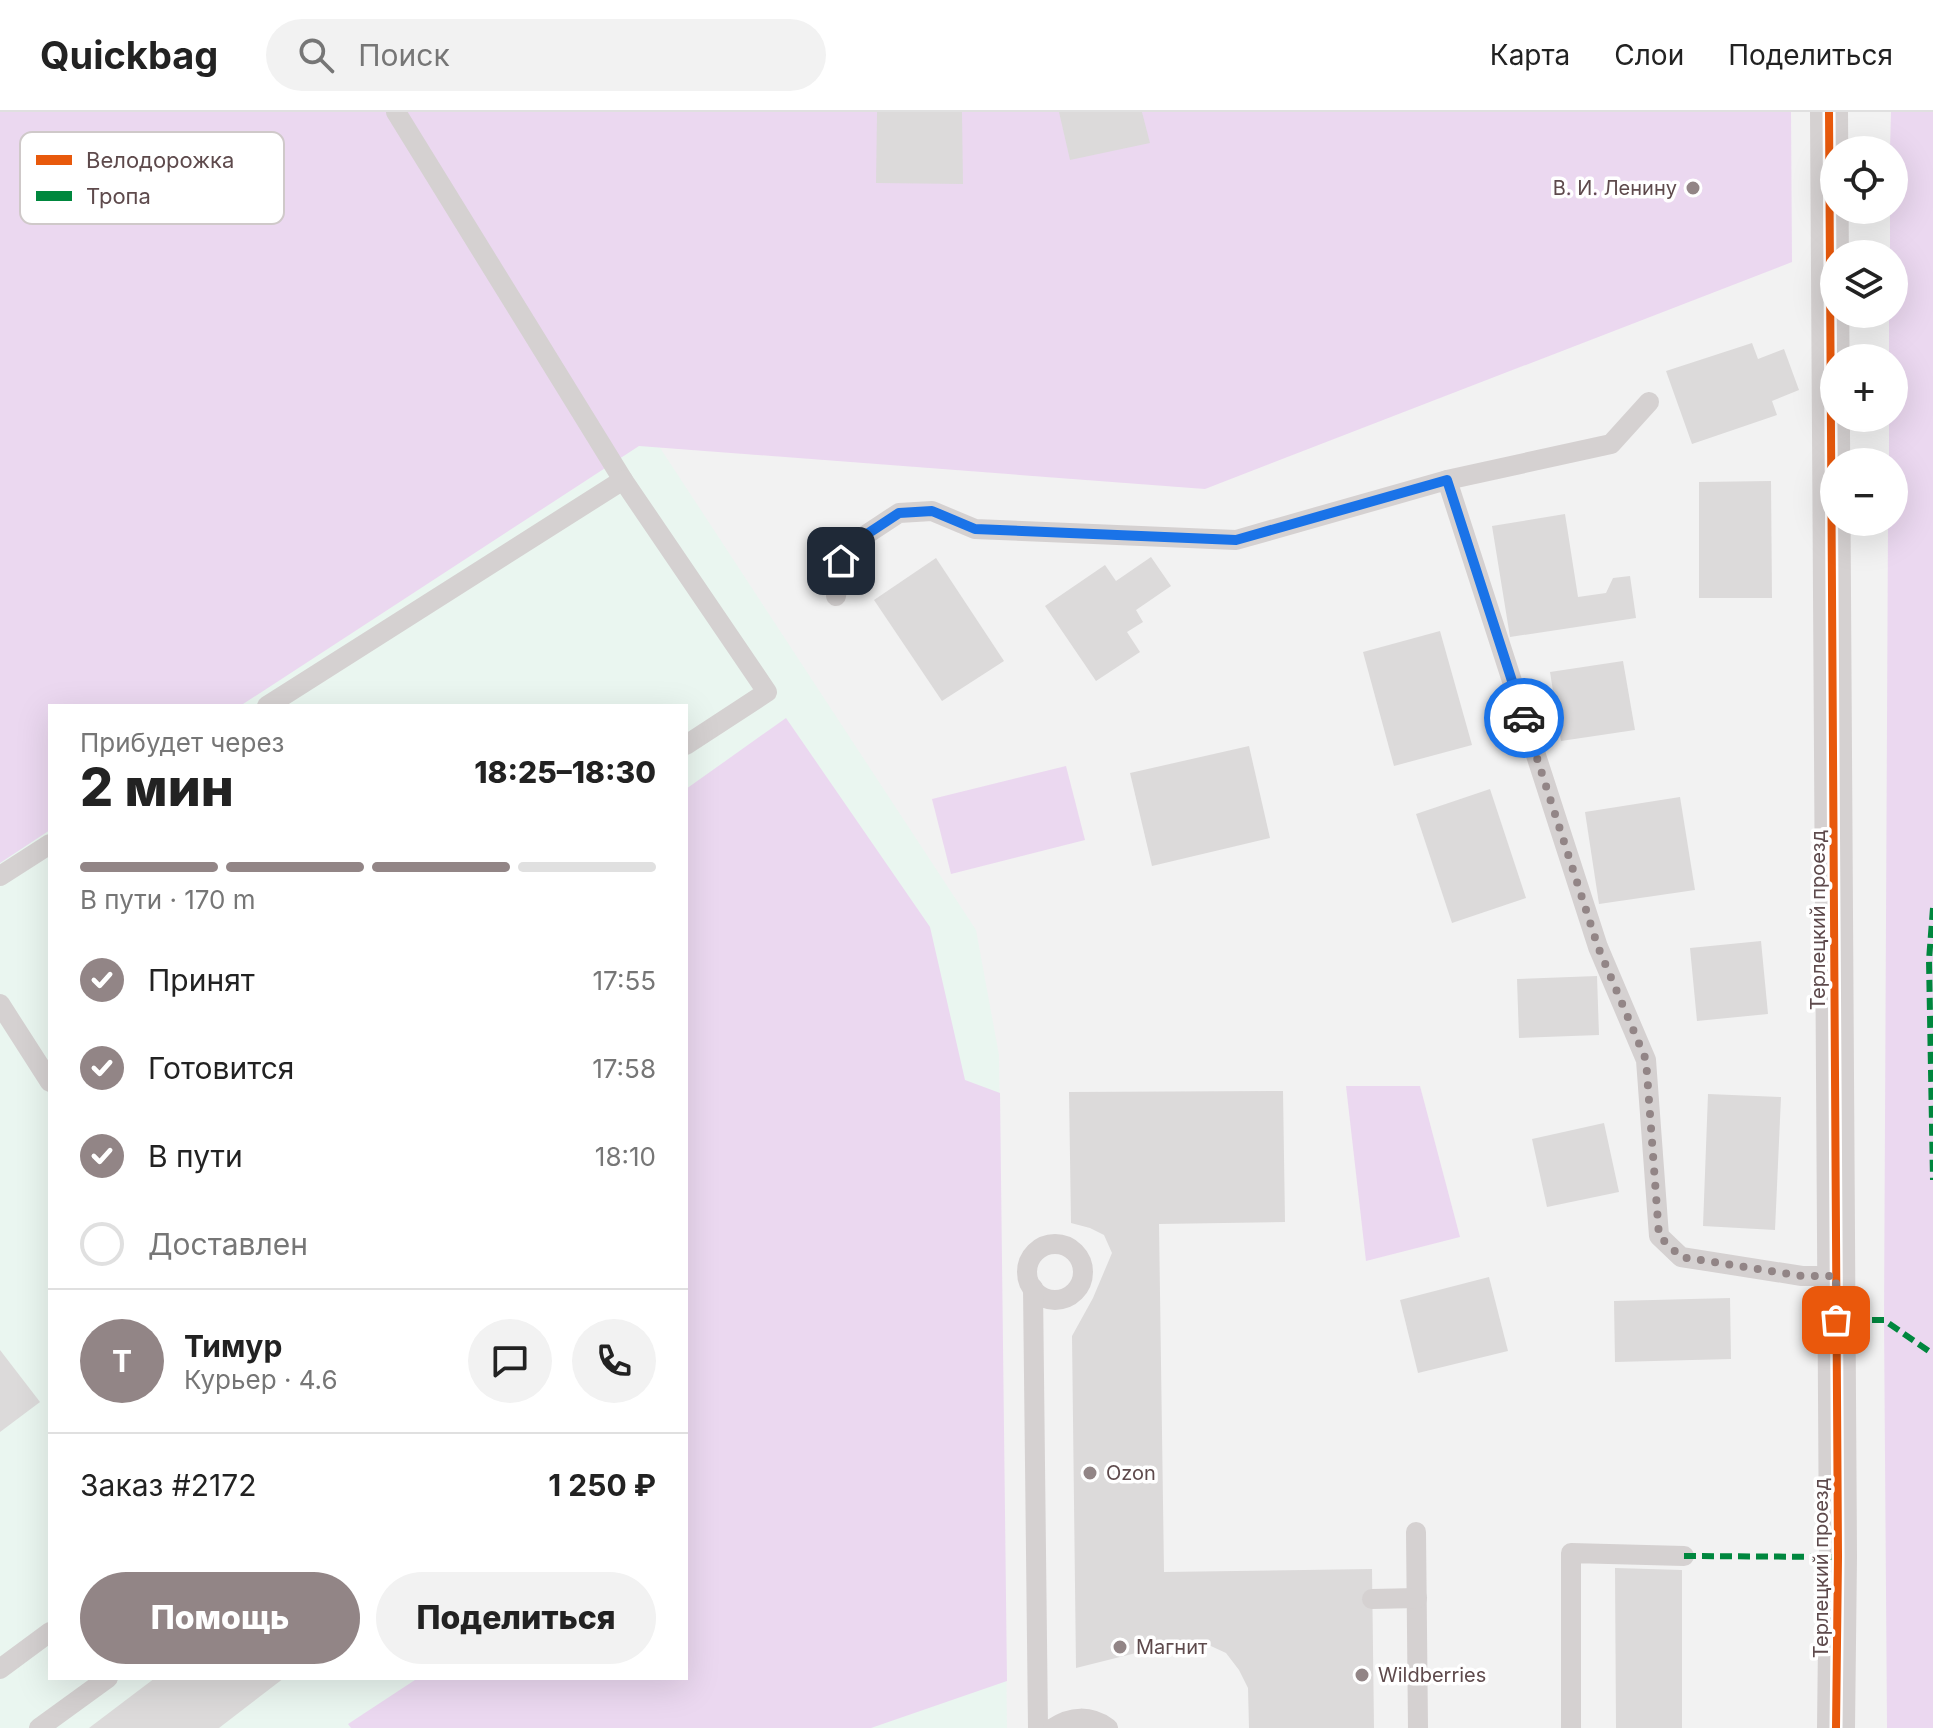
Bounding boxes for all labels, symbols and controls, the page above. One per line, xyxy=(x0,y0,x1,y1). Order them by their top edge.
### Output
search box xyxy=(266,19,826,91)
text: Quickbag xyxy=(40,32,218,78)
icon: search xyxy=(294,33,338,77)
text: Поиск xyxy=(358,37,450,73)
text: Карта xyxy=(1490,38,1570,72)
text: Слои xyxy=(1614,38,1684,72)
text: Поделиться xyxy=(1728,38,1893,72)
legend xyxy=(20,132,284,224)
map controls xyxy=(1820,136,1908,536)
button: locate xyxy=(1820,136,1908,224)
text: Велодорожка xyxy=(86,147,234,173)
place label: В. И. Ленину xyxy=(1553,176,1677,200)
marker: В. И. Ленину xyxy=(1684,179,1702,197)
text: Тропа xyxy=(86,183,151,209)
button: layers xyxy=(1820,240,1908,328)
button: + xyxy=(1820,344,1908,432)
button: − xyxy=(1820,448,1908,536)
pin xyxy=(807,527,875,595)
icon: home xyxy=(819,539,863,583)
courier xyxy=(1484,678,1564,758)
icon: car xyxy=(1502,696,1546,740)
text: Прибудет через xyxy=(80,727,284,758)
text: 18:25–18:30 xyxy=(474,754,656,790)
text: 2 мин xyxy=(80,756,234,819)
street label: Терлецкий проезд xyxy=(1806,830,1830,1010)
text: В пути · 170 m xyxy=(80,884,256,915)
icon: check xyxy=(80,958,124,1002)
text: Принят xyxy=(148,962,255,998)
text: 17:55 xyxy=(592,965,656,996)
icon: check xyxy=(80,1046,124,1090)
text: Готовится xyxy=(148,1050,294,1086)
text: 17:58 xyxy=(592,1053,656,1084)
icon: check xyxy=(80,1134,124,1178)
text: В пути xyxy=(148,1138,243,1174)
text: 18:10 xyxy=(595,1141,656,1172)
text: Доставлен xyxy=(148,1226,308,1262)
pin xyxy=(1802,1286,1870,1354)
icon: bag xyxy=(1814,1298,1858,1342)
button: chat xyxy=(468,1319,552,1403)
button: phone xyxy=(572,1319,656,1403)
text: Тимур xyxy=(184,1328,282,1364)
text: Т xyxy=(112,1343,132,1379)
text: Курьер · 4.6 xyxy=(184,1364,338,1395)
place label: Ozon xyxy=(1106,1461,1156,1485)
marker: Ozon xyxy=(1081,1464,1099,1482)
text: Заказ #2172 xyxy=(80,1467,257,1503)
text: 1 250 ₽ xyxy=(548,1467,656,1503)
street label: Терлецкий проезд xyxy=(1809,1478,1833,1658)
button: Помощь xyxy=(80,1572,360,1664)
button: Поделиться xyxy=(376,1572,656,1664)
place label: Магнит xyxy=(1136,1635,1208,1659)
marker: Магнит xyxy=(1111,1638,1129,1656)
place label: Wildberries xyxy=(1378,1663,1486,1687)
marker: Wildberries xyxy=(1353,1666,1371,1684)

